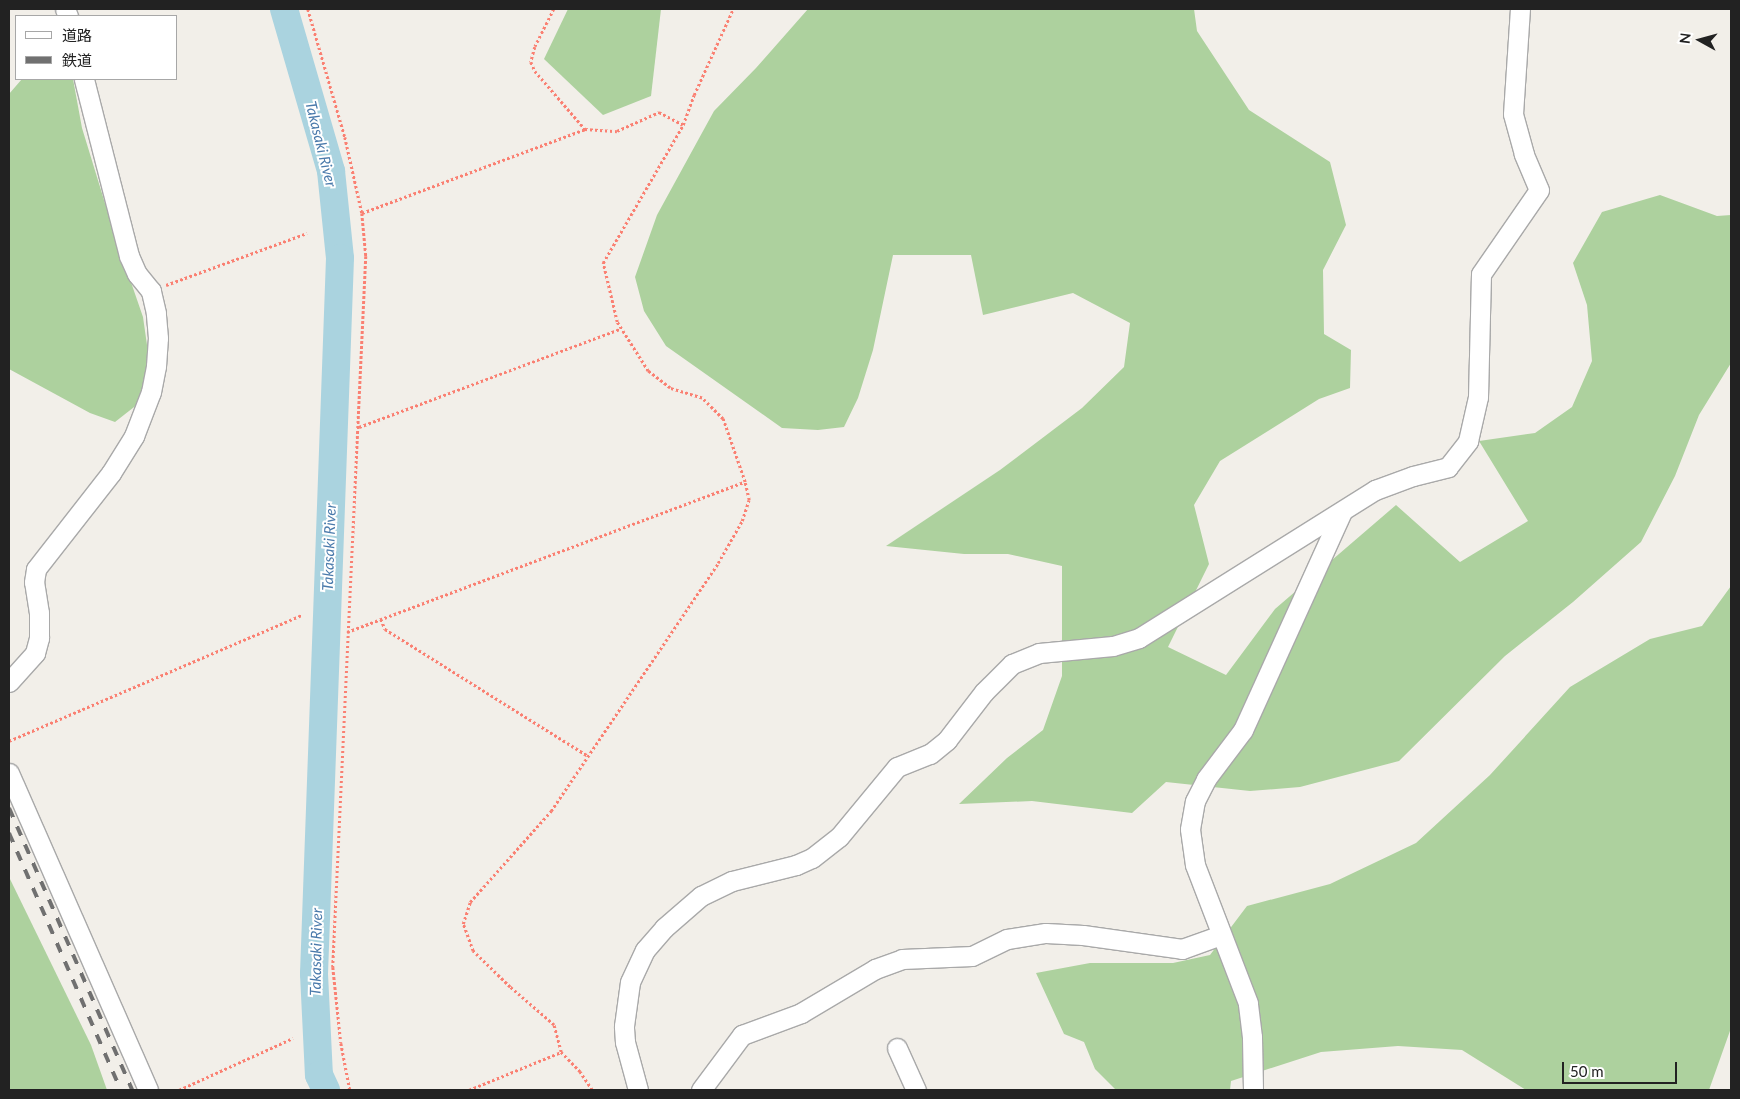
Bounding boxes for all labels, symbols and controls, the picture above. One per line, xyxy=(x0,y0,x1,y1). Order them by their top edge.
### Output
legend xyxy=(15,15,178,80)
north arrow xyxy=(1675,15,1725,65)
text: 道路 xyxy=(62,26,92,44)
text: N xyxy=(1676,32,1694,45)
text: 鉄道 xyxy=(62,51,92,69)
water label: Takasaki River xyxy=(302,99,340,189)
water label: Takasaki River xyxy=(318,503,340,591)
water label: Takasaki River xyxy=(306,908,326,996)
scale bar xyxy=(1565,1052,1680,1084)
text: 50 m xyxy=(1570,1062,1604,1080)

